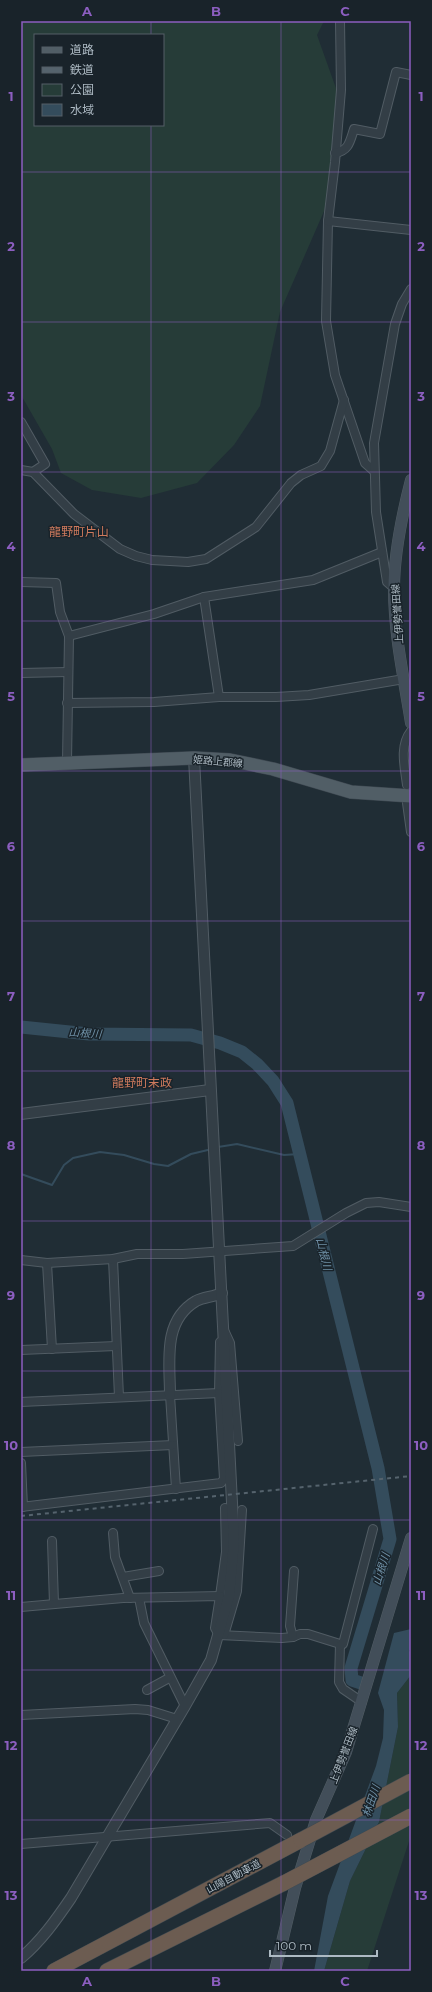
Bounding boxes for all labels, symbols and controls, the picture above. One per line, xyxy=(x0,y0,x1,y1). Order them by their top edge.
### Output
text: A xyxy=(81,3,93,19)
text: B xyxy=(211,3,221,19)
text: C xyxy=(340,3,350,19)
legend xyxy=(34,34,164,126)
text: 道路 xyxy=(70,42,94,57)
text: 鉄道 xyxy=(70,62,94,77)
text: 公園 xyxy=(70,82,94,97)
text: 1 xyxy=(8,88,14,104)
text: 1 xyxy=(418,88,424,104)
text: 水域 xyxy=(70,102,94,117)
text: 2 xyxy=(7,238,15,254)
text: 2 xyxy=(417,238,425,254)
text: 3 xyxy=(6,388,15,404)
text: 3 xyxy=(416,388,425,404)
district label: 龍野町片山 xyxy=(49,524,109,539)
text: 4 xyxy=(7,538,16,554)
text: 4 xyxy=(417,538,426,554)
street label: 上伊勢誉田線 xyxy=(389,584,406,644)
text: 5 xyxy=(7,688,15,704)
text: 5 xyxy=(417,688,425,704)
street label: 姫路上郡線 xyxy=(192,753,243,770)
text: 6 xyxy=(7,838,16,854)
text: 6 xyxy=(417,838,426,854)
text: 7 xyxy=(7,988,15,1004)
text: 7 xyxy=(417,988,425,1004)
water label: 山根川 xyxy=(68,1025,103,1041)
district label: 龍野町末政 xyxy=(112,1075,172,1090)
text: 8 xyxy=(7,1137,16,1153)
text: 8 xyxy=(417,1137,426,1153)
water label: 山根川 xyxy=(313,1236,335,1273)
text: 9 xyxy=(7,1287,15,1303)
text: 9 xyxy=(417,1287,425,1303)
text: 10 xyxy=(4,1437,18,1453)
text: 10 xyxy=(414,1437,428,1453)
water label: 山根川 xyxy=(369,1550,393,1587)
text: 11 xyxy=(6,1587,16,1603)
text: 11 xyxy=(416,1587,426,1603)
street label: 上伊勢誉田線 xyxy=(327,1725,360,1786)
text: 12 xyxy=(5,1737,18,1753)
text: 12 xyxy=(415,1737,428,1753)
water label: 林田川 xyxy=(359,1782,383,1819)
street label: 山陽自動車道 xyxy=(204,1857,263,1896)
text: 13 xyxy=(5,1887,18,1903)
text: 13 xyxy=(415,1887,428,1903)
scale bar xyxy=(270,1932,377,1958)
text: 100 m xyxy=(276,1938,312,1953)
text: A xyxy=(81,1973,93,1989)
text: B xyxy=(211,1973,221,1989)
text: C xyxy=(340,1973,350,1989)

